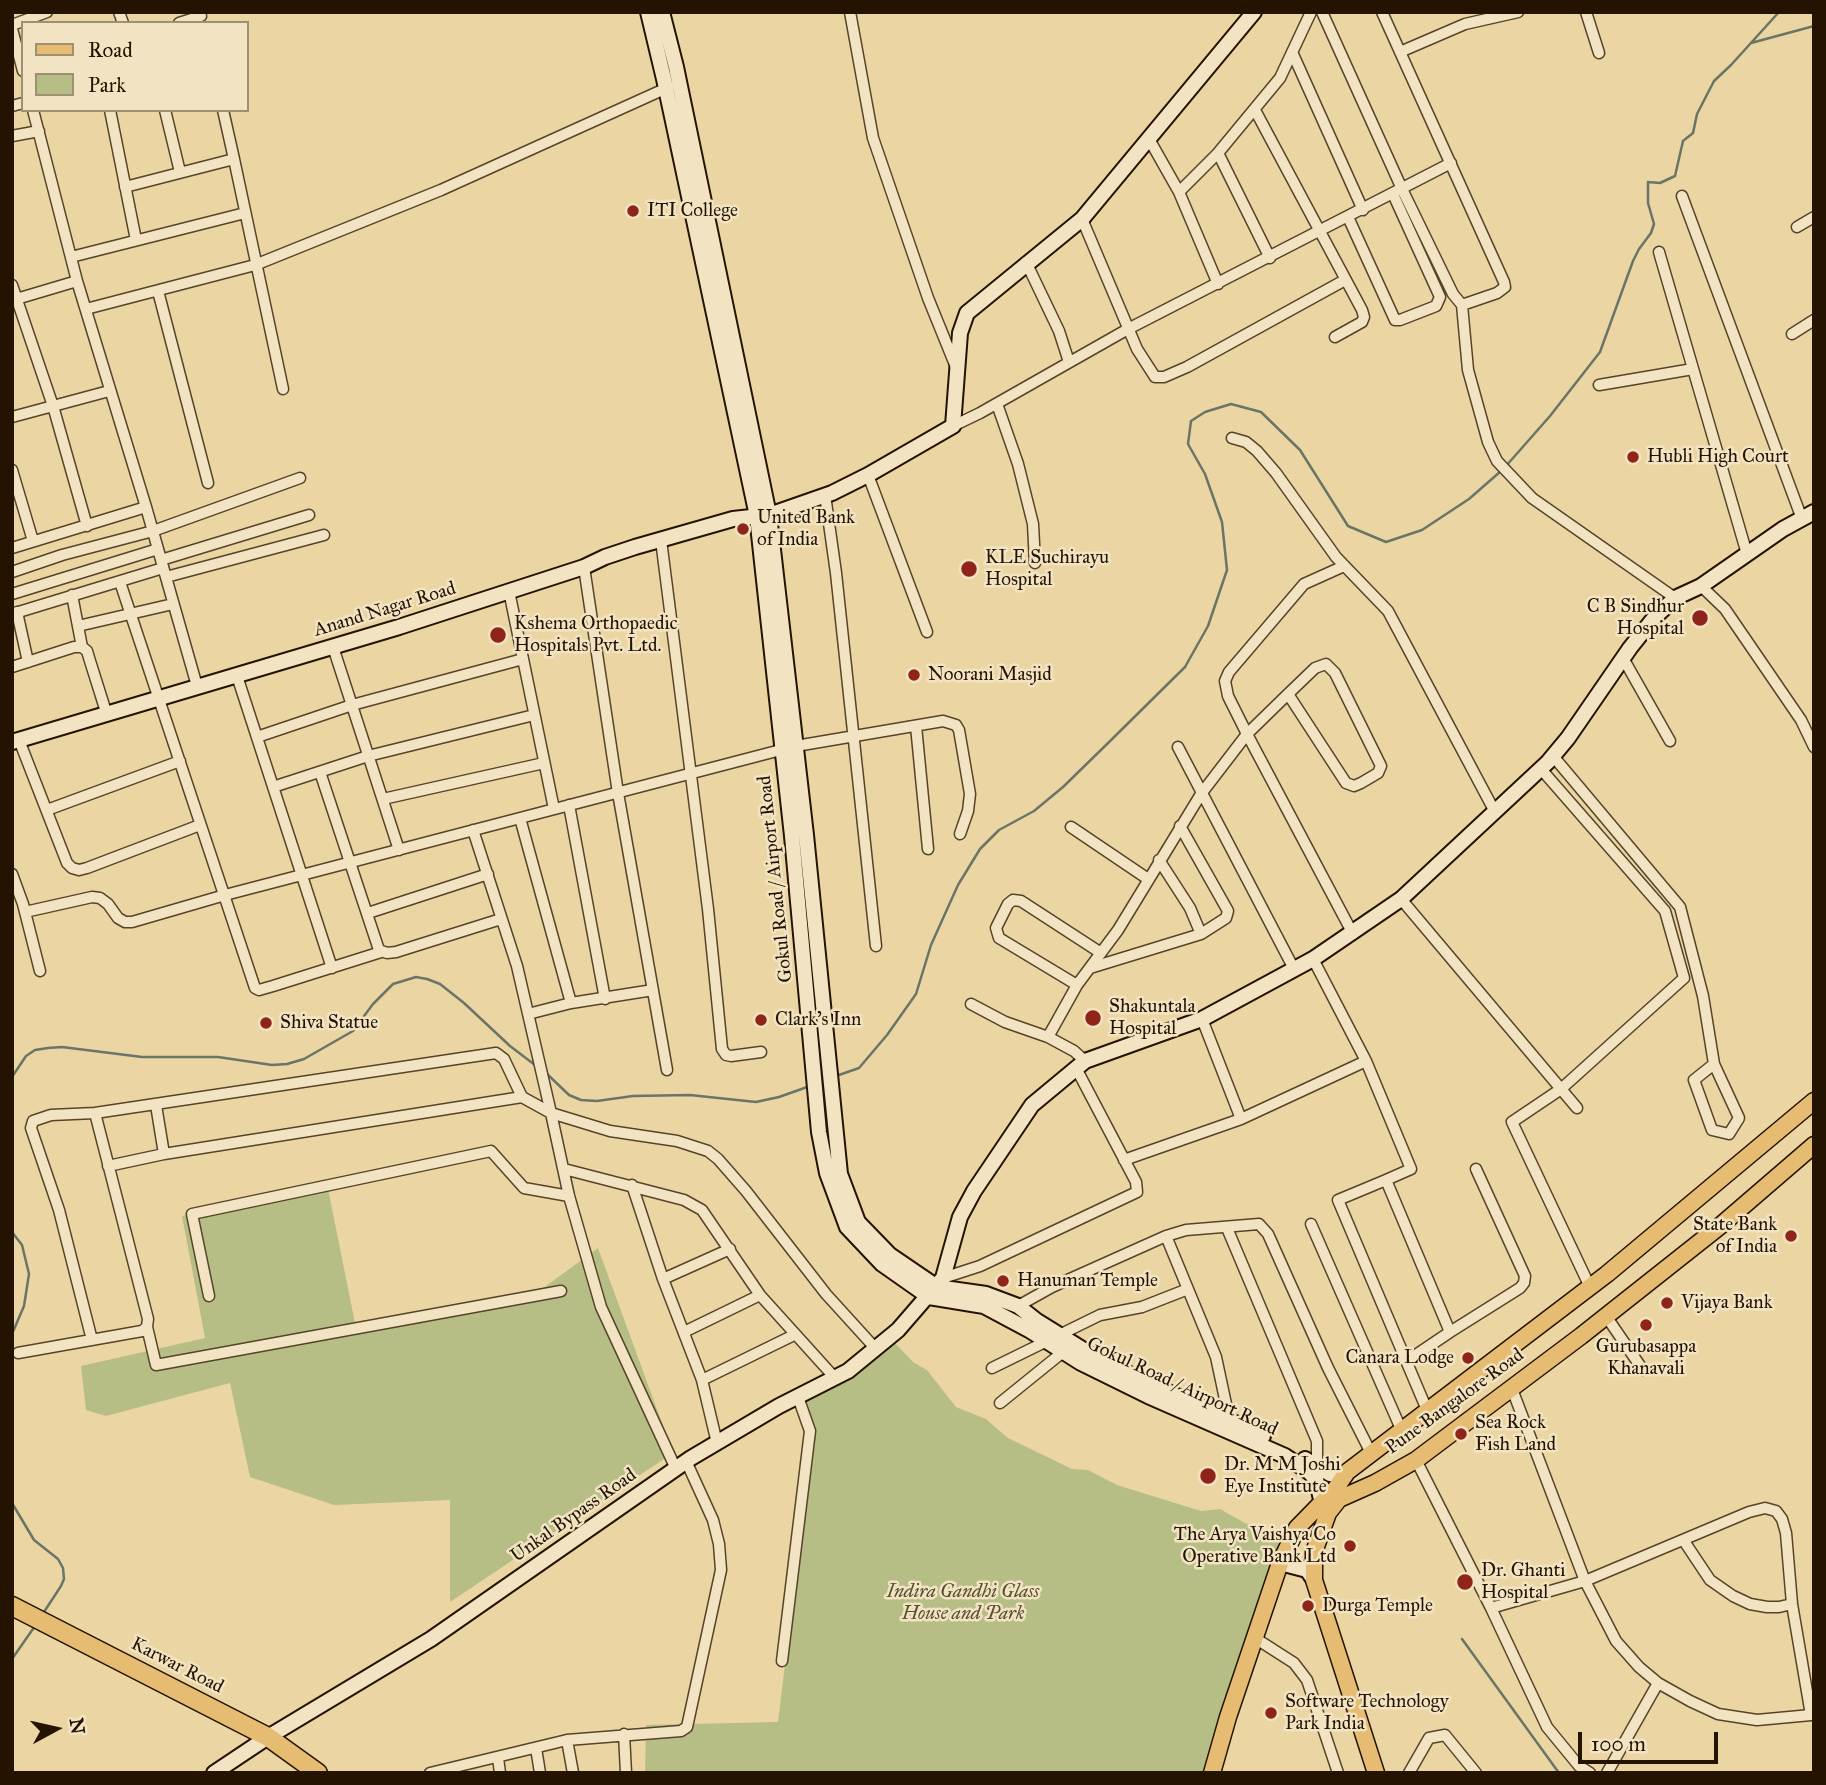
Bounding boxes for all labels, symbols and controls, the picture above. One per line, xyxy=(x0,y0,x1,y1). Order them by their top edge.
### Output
legend xyxy=(21,21,248,112)
text: Road xyxy=(88,37,133,63)
text: Park xyxy=(88,72,126,98)
place label: ITI College xyxy=(647,200,738,222)
marker: ITI College xyxy=(625,203,641,219)
place label: Hubli High Court xyxy=(1647,446,1789,468)
marker: Hubli High Court xyxy=(1625,449,1641,465)
place label: United Bank of India xyxy=(757,507,855,551)
marker: United Bank of India xyxy=(735,521,751,537)
place label: KLE Suchirayu Hospital xyxy=(985,547,1109,591)
marker: KLE Suchirayu Hospital xyxy=(959,559,979,579)
street label: Anand Nagar Road xyxy=(311,578,459,642)
place label: C B Sindhur Hospital xyxy=(1587,596,1684,640)
marker: C B Sindhur Hospital xyxy=(1690,608,1710,628)
place label: Kshema Orthopaedic Hospitals Pvt. Ltd. xyxy=(514,613,678,657)
marker: Kshema Orthopaedic Hospitals Pvt. Ltd. xyxy=(488,625,508,645)
place label: Noorani Masjid xyxy=(928,664,1052,686)
marker: Noorani Masjid xyxy=(906,667,922,683)
street label: Gokul Road / Airport Road xyxy=(754,774,798,984)
place label: Shakuntala Hospital xyxy=(1109,996,1196,1040)
marker: Shakuntala Hospital xyxy=(1083,1008,1103,1028)
place label: Clark's Inn xyxy=(775,1009,861,1031)
place label: Shiva Statue xyxy=(280,1012,378,1034)
marker: Clark's Inn xyxy=(753,1012,769,1028)
marker: Shiva Statue xyxy=(258,1015,274,1031)
place label: State Bank of India xyxy=(1693,1214,1777,1258)
marker: State Bank of India xyxy=(1783,1228,1799,1244)
place label: Hanuman Temple xyxy=(1017,1270,1158,1292)
marker: Hanuman Temple xyxy=(995,1273,1011,1289)
place label: Vijaya Bank xyxy=(1681,1292,1772,1314)
marker: Vijaya Bank xyxy=(1659,1295,1675,1311)
marker: Gurubasappa Khanavali xyxy=(1638,1317,1654,1333)
street label: Gokul Road / Airport Road xyxy=(1083,1333,1281,1441)
place label: Gurubasappa Khanavali xyxy=(1596,1336,1696,1380)
street label: Pune Bangalore Road xyxy=(1381,1344,1529,1460)
place label: Canara Lodge xyxy=(1345,1347,1454,1369)
marker: Canara Lodge xyxy=(1460,1350,1476,1366)
place label: Sea Rock Fish Land xyxy=(1475,1412,1556,1456)
marker: Sea Rock Fish Land xyxy=(1453,1426,1469,1442)
place label: Dr. M M Joshi Eye Institute xyxy=(1224,1454,1341,1498)
street label: Unkal Bypass Road xyxy=(507,1464,641,1568)
marker: Dr. M M Joshi Eye Institute xyxy=(1198,1466,1218,1486)
place label: The Arya Vaishya Co Operative Bank Ltd xyxy=(1174,1524,1336,1568)
marker: The Arya Vaishya Co Operative Bank Ltd xyxy=(1342,1538,1358,1554)
place label: Dr. Ghanti Hospital xyxy=(1481,1560,1565,1604)
marker: Dr. Ghanti Hospital xyxy=(1455,1572,1475,1592)
park label: Indira Gandhi Glass House and Park xyxy=(887,1581,1039,1625)
place label: Durga Temple xyxy=(1322,1595,1433,1617)
marker: Durga Temple xyxy=(1300,1598,1316,1614)
street label: Karwar Road xyxy=(127,1633,227,1699)
place label: Software Technology Park India xyxy=(1285,1691,1449,1735)
north arrow xyxy=(21,1694,91,1764)
marker: Software Technology Park India xyxy=(1263,1705,1279,1721)
text: N xyxy=(65,1716,90,1736)
scale bar xyxy=(1581,1718,1721,1762)
text: 100 m xyxy=(1591,1731,1646,1757)

